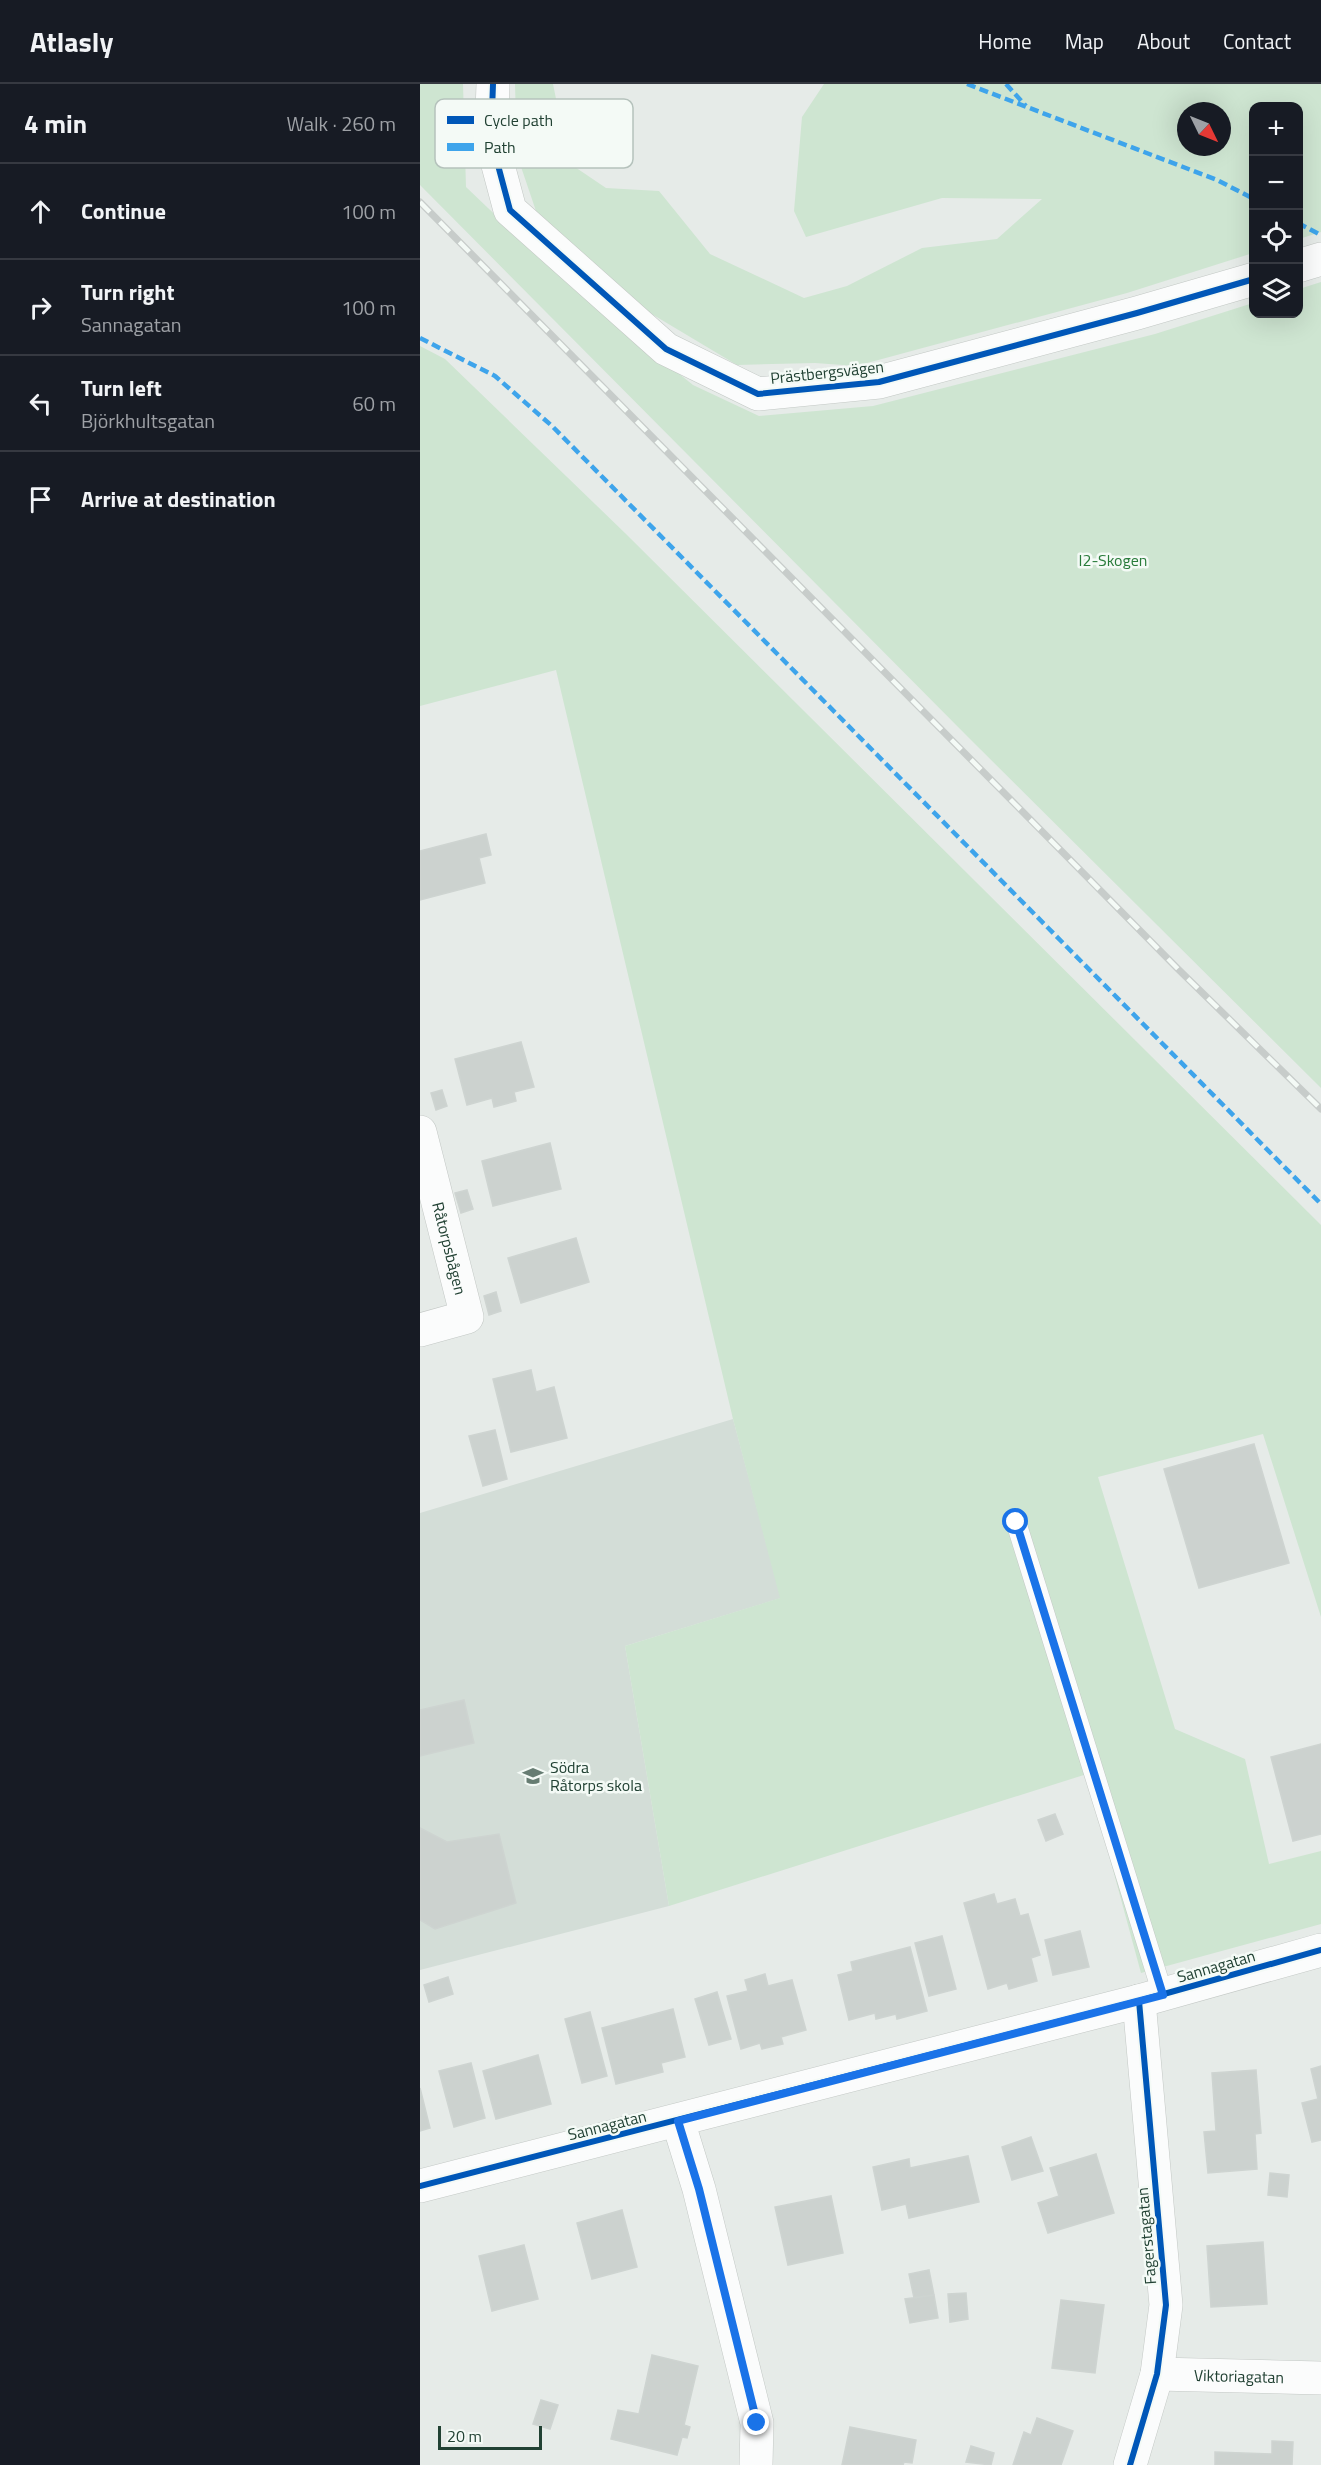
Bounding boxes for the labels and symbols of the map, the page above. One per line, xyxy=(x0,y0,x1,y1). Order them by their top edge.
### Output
legend xyxy=(435,99,633,168)
north arrow xyxy=(1177,102,1231,156)
text: Cycle path xyxy=(484,108,553,132)
text: Path xyxy=(484,135,516,159)
street label: Prästbergsvägen xyxy=(769,354,885,390)
park label: I2-Skogen xyxy=(1079,548,1147,572)
street label: Råtorpsbågen xyxy=(426,1199,473,1297)
route start xyxy=(1002,1508,1028,1534)
place label: Södra Råtorps skola xyxy=(550,1755,642,1797)
school or university icon: Södra Råtorps skola xyxy=(521,1764,545,1788)
street label: Sannagatan xyxy=(1174,1943,1258,1989)
street label: Sannagatan xyxy=(565,2104,649,2146)
street label: Fagerstagatan xyxy=(1130,2186,1162,2286)
street label: Viktoriagatan xyxy=(1194,2363,1284,2389)
route end xyxy=(743,2409,769,2435)
scale bar xyxy=(438,2423,542,2450)

